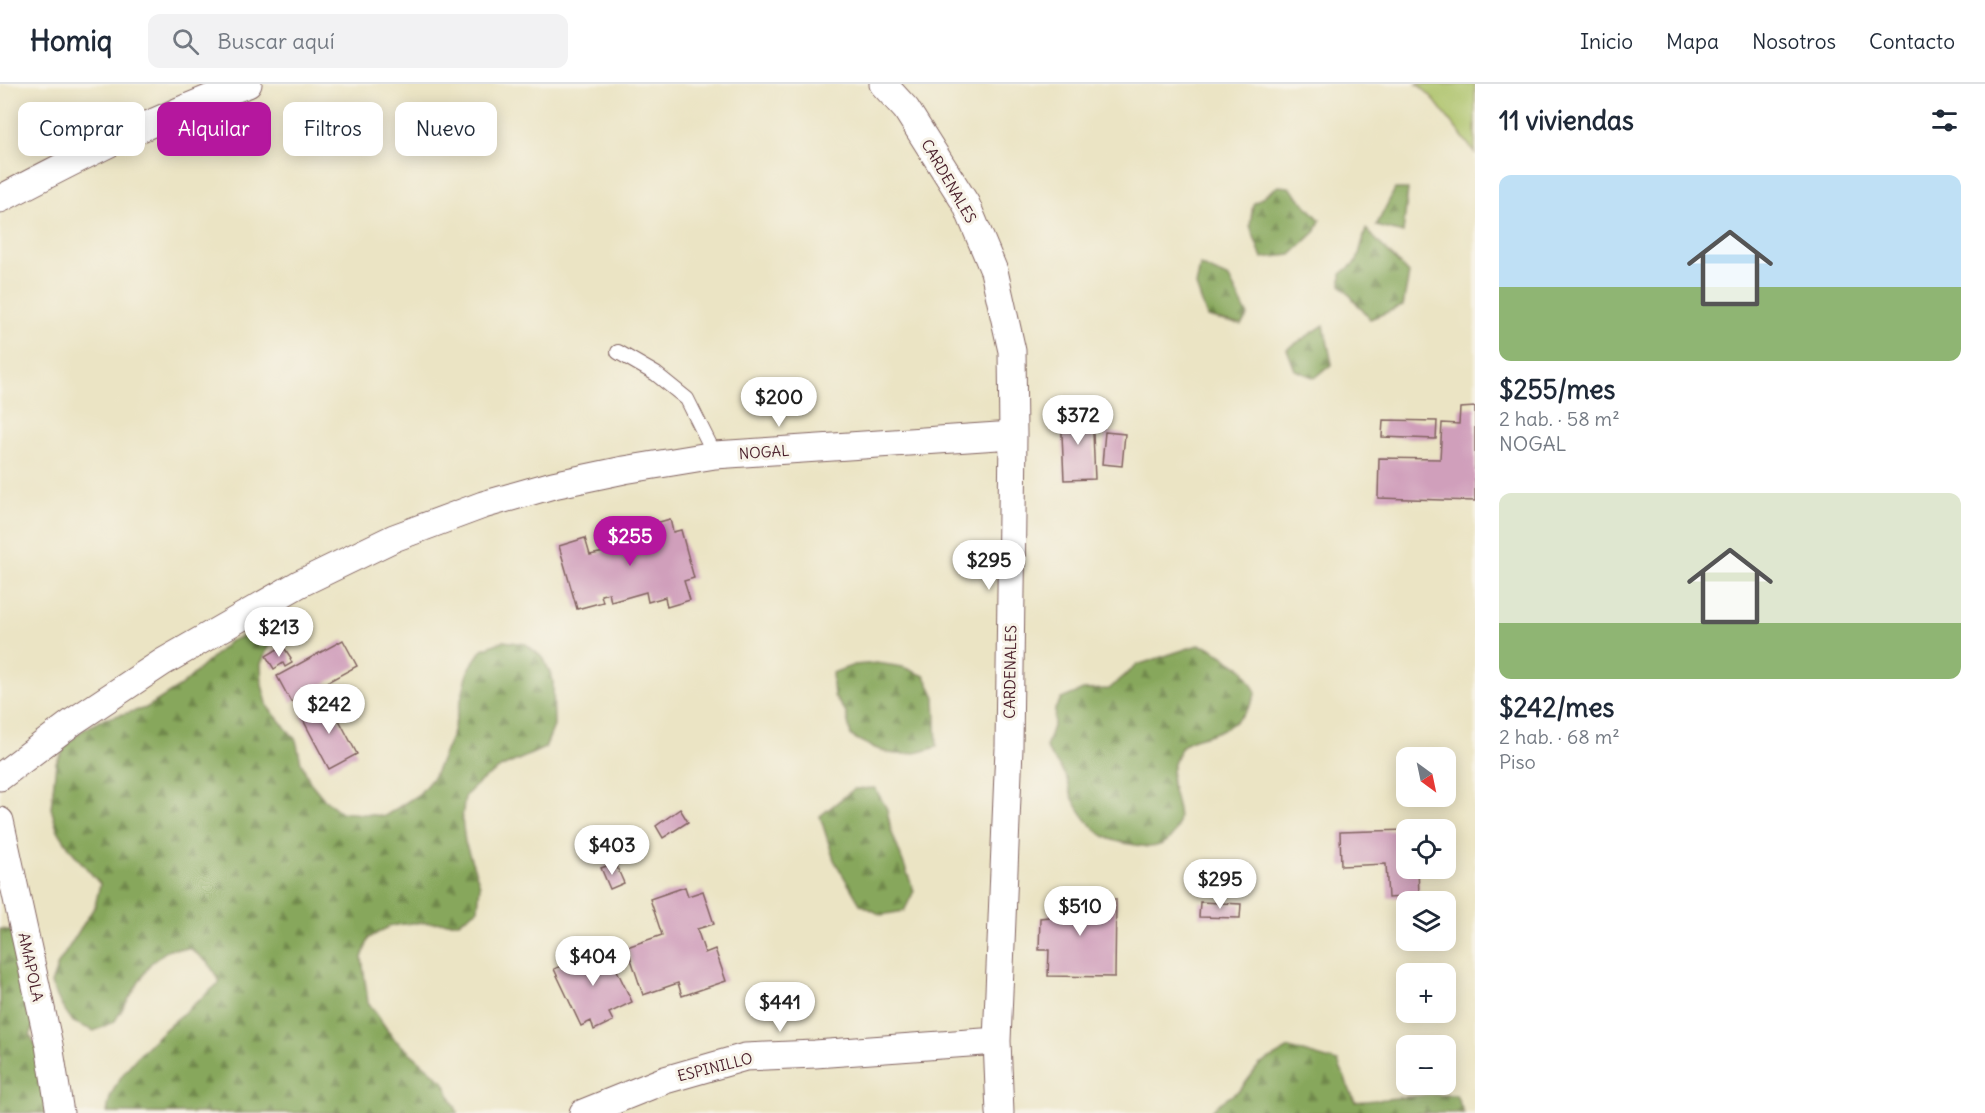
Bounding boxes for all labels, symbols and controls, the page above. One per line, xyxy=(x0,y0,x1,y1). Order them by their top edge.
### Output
search box xyxy=(148,14,568,68)
text: Homiq xyxy=(30,23,112,59)
icon: search xyxy=(169,25,202,58)
text: Buscar aquí xyxy=(217,27,335,55)
text: Inicio xyxy=(1580,28,1633,55)
text: Mapa xyxy=(1666,28,1719,55)
text: Nosotros xyxy=(1752,28,1836,55)
text: Contacto xyxy=(1869,28,1955,55)
chip: Comprar xyxy=(18,102,145,156)
chip: Alquilar xyxy=(157,102,271,156)
chip: Filtros xyxy=(283,102,383,156)
chip: Nuevo xyxy=(395,102,497,156)
text: 11 viviendas xyxy=(1499,104,1634,137)
icon: filters xyxy=(1928,104,1961,137)
street label: CARDENALES xyxy=(917,136,981,226)
icon: home xyxy=(1676,214,1784,322)
text: $255/mes xyxy=(1499,373,1615,406)
pin: $200 xyxy=(743,377,815,428)
text: $200 xyxy=(755,384,803,409)
pin: $372 xyxy=(1042,395,1114,446)
text: $372 xyxy=(1056,402,1100,427)
text: 2 hab. · 58 m² xyxy=(1499,406,1620,431)
text: NOGAL xyxy=(1499,431,1566,456)
street label: NOGAL xyxy=(738,441,790,463)
pin: $255 xyxy=(594,516,666,567)
text: $255 xyxy=(607,523,653,548)
icon: home xyxy=(1676,532,1784,640)
pin: $295 xyxy=(953,540,1025,591)
text: $295 xyxy=(966,547,1012,572)
pin: $213 xyxy=(243,607,315,658)
text: $213 xyxy=(258,614,300,639)
street label: CARDENALES xyxy=(1000,625,1020,719)
pin: $242 xyxy=(293,684,365,735)
text: $242 xyxy=(307,691,351,716)
text: $242/mes xyxy=(1499,691,1614,724)
text: 2 hab. · 68 m² xyxy=(1499,724,1620,749)
north arrow xyxy=(1396,747,1456,807)
map controls xyxy=(1396,747,1456,1095)
text: Piso xyxy=(1499,749,1536,774)
button: locate xyxy=(1396,819,1456,879)
pin: $403 xyxy=(576,825,648,876)
text: $403 xyxy=(588,832,636,857)
pin: $295 xyxy=(1184,859,1256,910)
text: $295 xyxy=(1197,866,1243,891)
pin: $510 xyxy=(1044,886,1116,937)
button: layers xyxy=(1396,891,1456,951)
text: $510 xyxy=(1058,893,1102,918)
street label: AMAPOLA xyxy=(14,931,48,1003)
pin: $404 xyxy=(557,936,629,987)
text: $404 xyxy=(569,943,617,968)
button: + xyxy=(1396,963,1456,1023)
pin: $441 xyxy=(744,982,816,1033)
text: $441 xyxy=(759,989,801,1014)
button: − xyxy=(1396,1035,1456,1095)
street label: ESPINILLO xyxy=(675,1048,755,1086)

